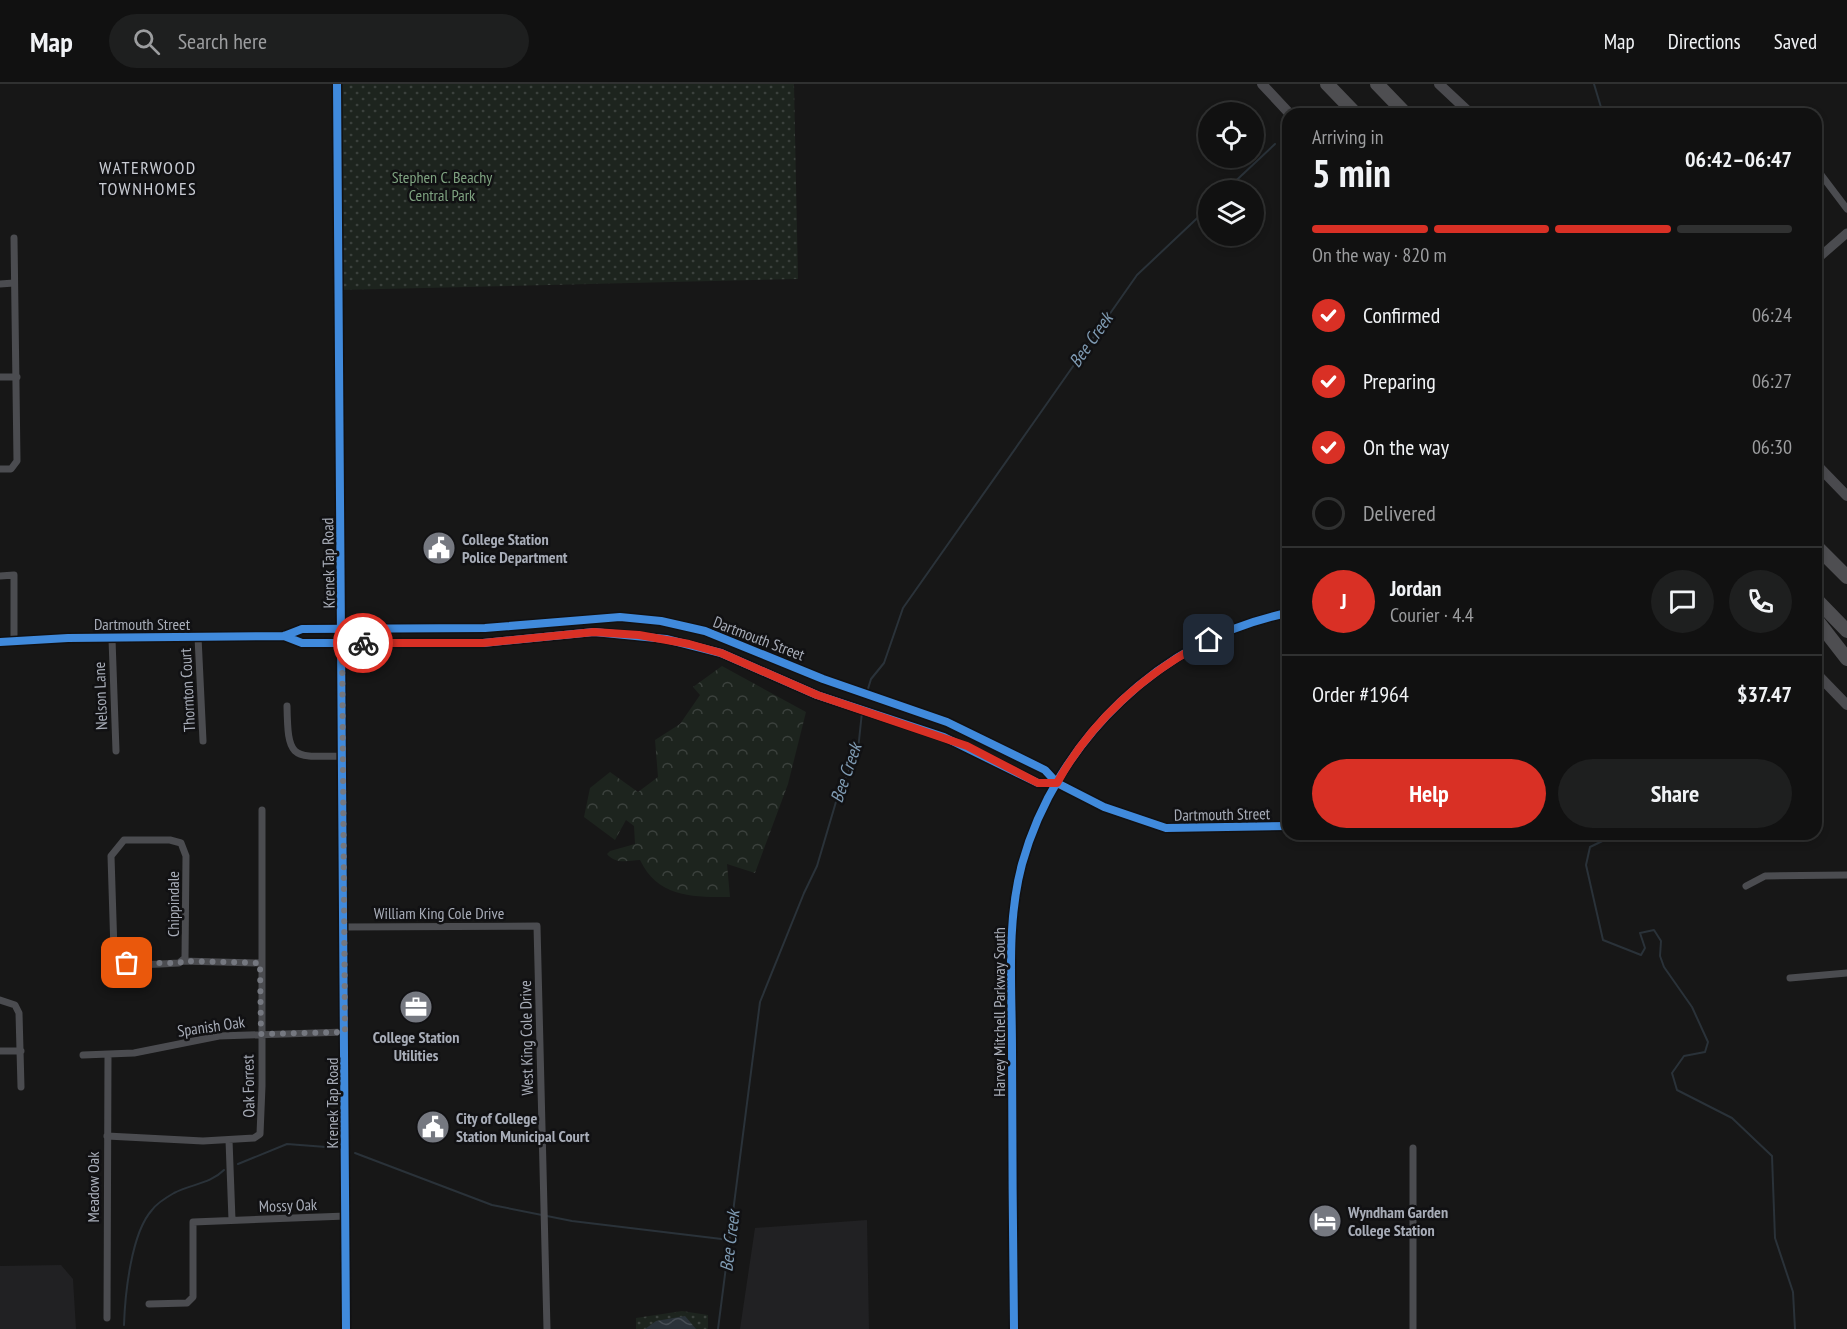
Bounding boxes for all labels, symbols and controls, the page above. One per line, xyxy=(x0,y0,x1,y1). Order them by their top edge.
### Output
search box xyxy=(109,14,529,68)
text: Map xyxy=(30,23,73,60)
icon: search xyxy=(130,25,163,58)
text: Search here xyxy=(178,27,267,55)
text: Map xyxy=(1604,28,1635,55)
text: Directions xyxy=(1668,28,1741,55)
text: Saved xyxy=(1774,28,1817,55)
map controls xyxy=(1198,102,1264,246)
button: locate xyxy=(1198,102,1264,168)
text: Arriving in xyxy=(1312,124,1384,150)
text: 06:42–06:47 xyxy=(1685,145,1792,173)
text: 5 min xyxy=(1312,147,1391,198)
district label: WATERWOOD TOWNHOMES xyxy=(99,156,197,200)
park label: Stephen C. Beachy Central Park xyxy=(392,167,492,205)
button: layers xyxy=(1198,180,1264,246)
text: On the way · 820 m xyxy=(1312,242,1447,268)
icon: check xyxy=(1312,299,1345,332)
text: Confirmed xyxy=(1363,301,1440,329)
text: 06:24 xyxy=(1752,302,1792,328)
water label: Bee Creek xyxy=(1063,306,1119,372)
icon: check xyxy=(1312,365,1345,398)
text: Preparing xyxy=(1363,367,1436,395)
text: 06:27 xyxy=(1752,368,1792,394)
icon: check xyxy=(1312,431,1345,464)
text: On the way xyxy=(1363,433,1449,461)
text: 06:30 xyxy=(1752,434,1792,460)
text: Delivered xyxy=(1363,499,1436,527)
street label: Krenek Tap Road xyxy=(317,517,339,609)
place label: College Station Police Department xyxy=(462,529,568,567)
public building icon: College Station Police Department xyxy=(421,530,457,566)
button: chat xyxy=(1651,570,1714,633)
button: phone xyxy=(1729,570,1792,633)
text: Jordan xyxy=(1390,574,1441,602)
text: J xyxy=(1340,587,1347,615)
text: Courier · 4.4 xyxy=(1390,602,1474,628)
street label: Dartmouth Street xyxy=(711,611,808,665)
courier xyxy=(333,613,393,673)
street label: Dartmouth Street xyxy=(94,614,191,634)
pin xyxy=(1183,614,1234,665)
icon: home xyxy=(1192,623,1225,656)
icon: bike xyxy=(347,627,380,660)
street label: Thornton Court xyxy=(175,647,199,732)
street label: Nelson Lane xyxy=(89,662,111,730)
text: Order #1964 xyxy=(1312,680,1409,708)
text: $37.47 xyxy=(1737,680,1792,708)
water label: Bee Creek xyxy=(825,738,867,806)
button: Help xyxy=(1312,759,1546,828)
button: Share xyxy=(1558,759,1792,828)
street label: Dartmouth Street xyxy=(1174,803,1271,825)
street label: Chippindale xyxy=(163,871,183,937)
street label: William King Cole Drive xyxy=(374,903,504,923)
street label: Harvey Mitchell Parkway South xyxy=(989,927,1009,1097)
pin xyxy=(101,937,152,988)
icon: bag xyxy=(110,946,143,979)
street label: West King Cole Drive xyxy=(515,980,537,1096)
office icon: College Station Utilities xyxy=(398,989,434,1025)
street label: Spanish Oak xyxy=(176,1011,247,1041)
place label: College Station Utilities xyxy=(373,1027,459,1065)
street label: Oak Forrest xyxy=(237,1054,259,1118)
street label: Krenek Tap Road xyxy=(322,1058,342,1148)
place label: City of College Station Municipal Court xyxy=(456,1108,590,1146)
public building icon: City of College Station Municipal Court xyxy=(415,1109,451,1145)
street label: Meadow Oak xyxy=(83,1151,103,1222)
street label: Mossy Oak xyxy=(259,1194,318,1216)
place label: Wyndham Garden College Station xyxy=(1347,1202,1448,1240)
hotel icon: Wyndham Garden College Station xyxy=(1307,1203,1343,1239)
water label: Bee Creek xyxy=(714,1207,745,1273)

